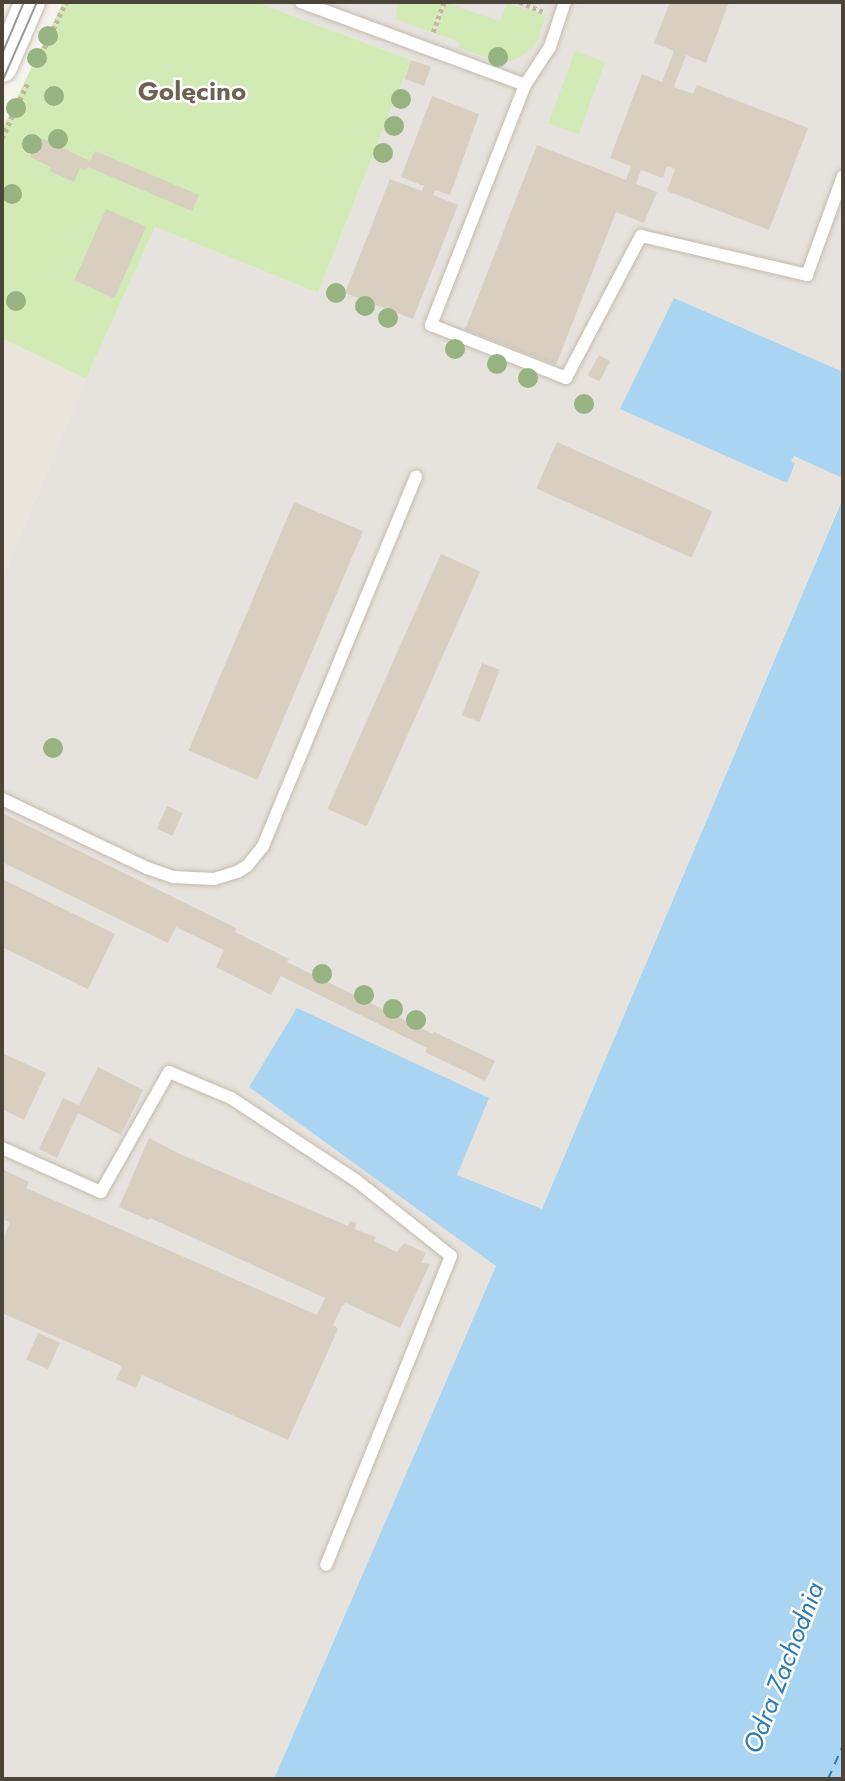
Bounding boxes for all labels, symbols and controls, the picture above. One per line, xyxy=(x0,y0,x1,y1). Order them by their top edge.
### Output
district label: Golęcino xyxy=(138,76,246,108)
water label: Odra Zachodnia xyxy=(737,1578,831,1758)

